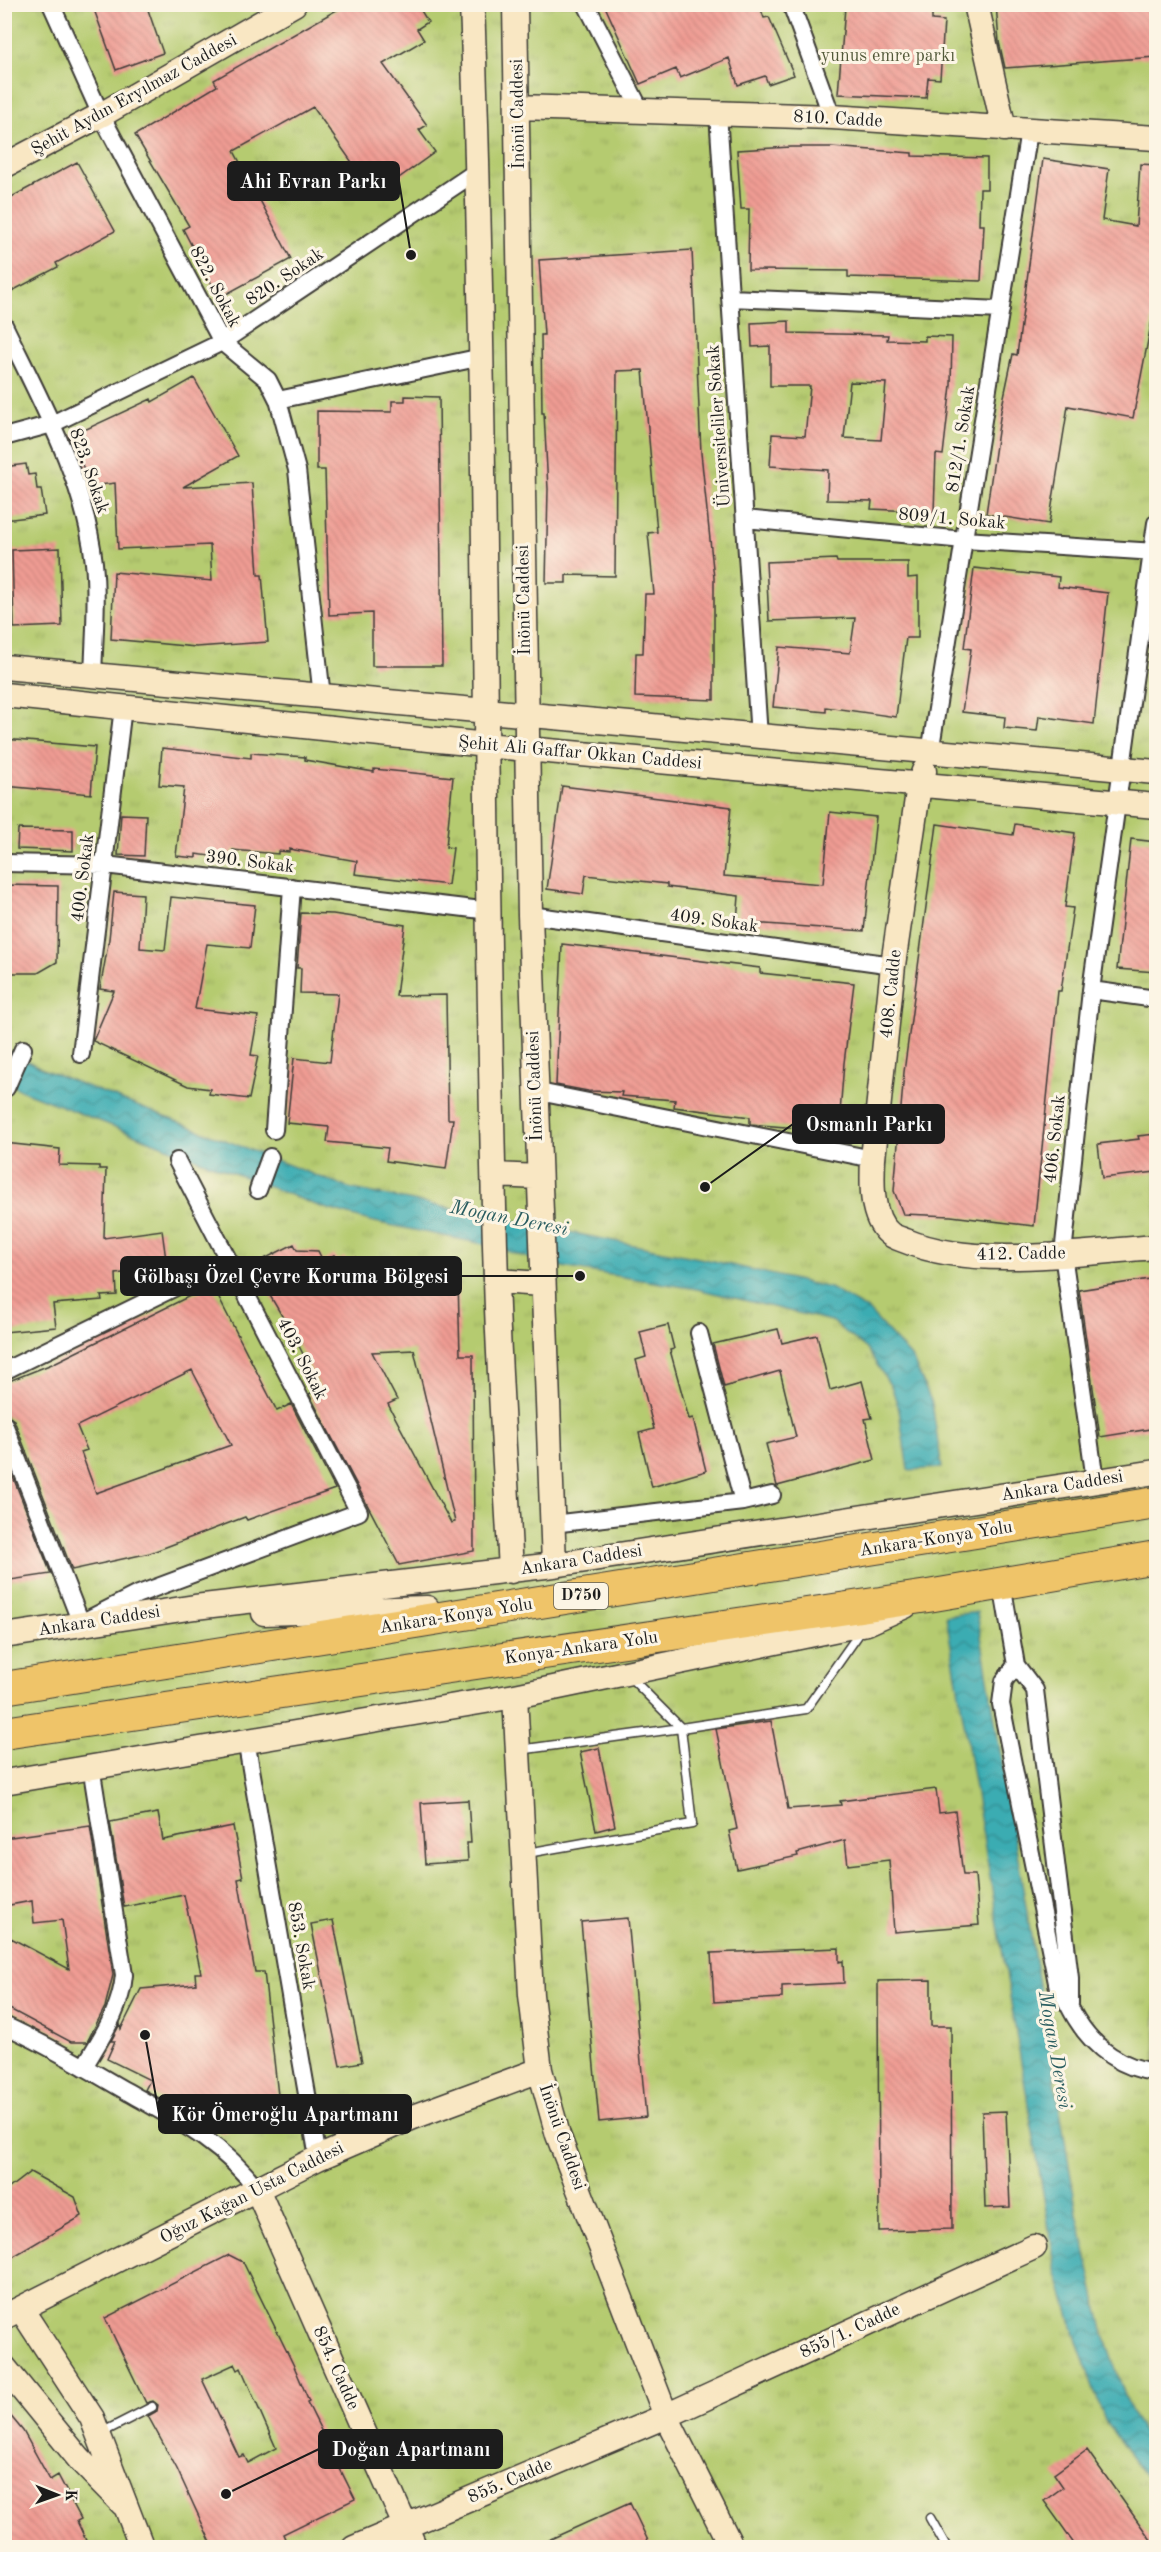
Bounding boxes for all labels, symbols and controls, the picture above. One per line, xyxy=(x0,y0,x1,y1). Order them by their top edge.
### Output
street label: Şehit Aydın Eryılmaz Caddesi xyxy=(28,31,240,159)
park label: yunus emre parkı xyxy=(821,47,955,65)
street label: İnönü Caddesi xyxy=(505,58,528,170)
street label: 810. Cadde xyxy=(793,108,883,130)
callout: Ahi Evran Parkı xyxy=(228,162,399,200)
text: Ahi Evran Parkı xyxy=(240,173,387,193)
street label: 822. Sokak xyxy=(186,243,244,331)
street label: 820. Sokak xyxy=(243,245,327,309)
street label: Üniversiteliler Sokak xyxy=(700,344,734,508)
street label: 812/1. Sokak xyxy=(944,384,978,494)
street label: 823. Sokak xyxy=(66,426,112,516)
street label: 809/1. Sokak xyxy=(898,505,1006,533)
street label: İnönü Caddesi xyxy=(511,544,534,656)
street label: Şehit Ali Gaffar Okkan Caddesi xyxy=(457,733,703,773)
street label: 400. Sokak xyxy=(69,833,97,923)
street label: 390. Sokak xyxy=(205,848,295,876)
street label: 409. Sokak xyxy=(669,906,759,936)
street label: 408. Cadde xyxy=(877,949,905,1039)
street label: İnönü Caddesi xyxy=(521,1030,546,1142)
street label: 406. Sokak xyxy=(1041,1094,1069,1184)
callout: Osmanlı Parkı xyxy=(793,1105,944,1143)
text: Osmanlı Parkı xyxy=(806,1116,933,1136)
water label: Mogan Deresi xyxy=(447,1198,570,1240)
street label: 412. Cadde xyxy=(976,1244,1066,1264)
callout: Gölbaşı Özel Çevre Koruma Bölgesi xyxy=(121,1257,461,1295)
text: Gölbaşı Özel Çevre Koruma Bölgesi xyxy=(133,1264,449,1288)
street label: 403. Sokak xyxy=(274,1315,330,1403)
street label: Ankara Caddesi xyxy=(999,1467,1125,1505)
street label: Ankara-Konya Yolu xyxy=(858,1518,1014,1560)
street label: Ankara Caddesi xyxy=(518,1541,644,1579)
road number: D750 xyxy=(554,1583,608,1609)
street label: Ankara-Konya Yolu xyxy=(378,1595,534,1637)
street label: Ankara Caddesi xyxy=(36,1602,162,1640)
street label: Konya-Ankara Yolu xyxy=(503,1628,659,1668)
street label: 853. Sokak xyxy=(284,1901,318,1991)
water label: Mogan Deresi xyxy=(1034,1988,1074,2111)
street label: İnönü Caddesi xyxy=(535,2081,591,2192)
callout: Kör Ömeroğlu Apartmanı xyxy=(159,2095,411,2133)
text: Kör Ömeroğlu Apartmanı xyxy=(171,2102,399,2126)
street label: Oğuz Kağan Usta Caddesi xyxy=(157,2139,347,2247)
street label: 855/1. Cadde xyxy=(797,2300,903,2362)
street label: 854. Cadde xyxy=(310,2323,362,2413)
callout: Doğan Apartmanı xyxy=(319,2430,502,2468)
text: Doğan Apartmanı xyxy=(331,2441,491,2461)
street label: 855. Cadde xyxy=(465,2455,555,2507)
north arrow xyxy=(27,2465,87,2525)
text: K xyxy=(62,2489,78,2502)

